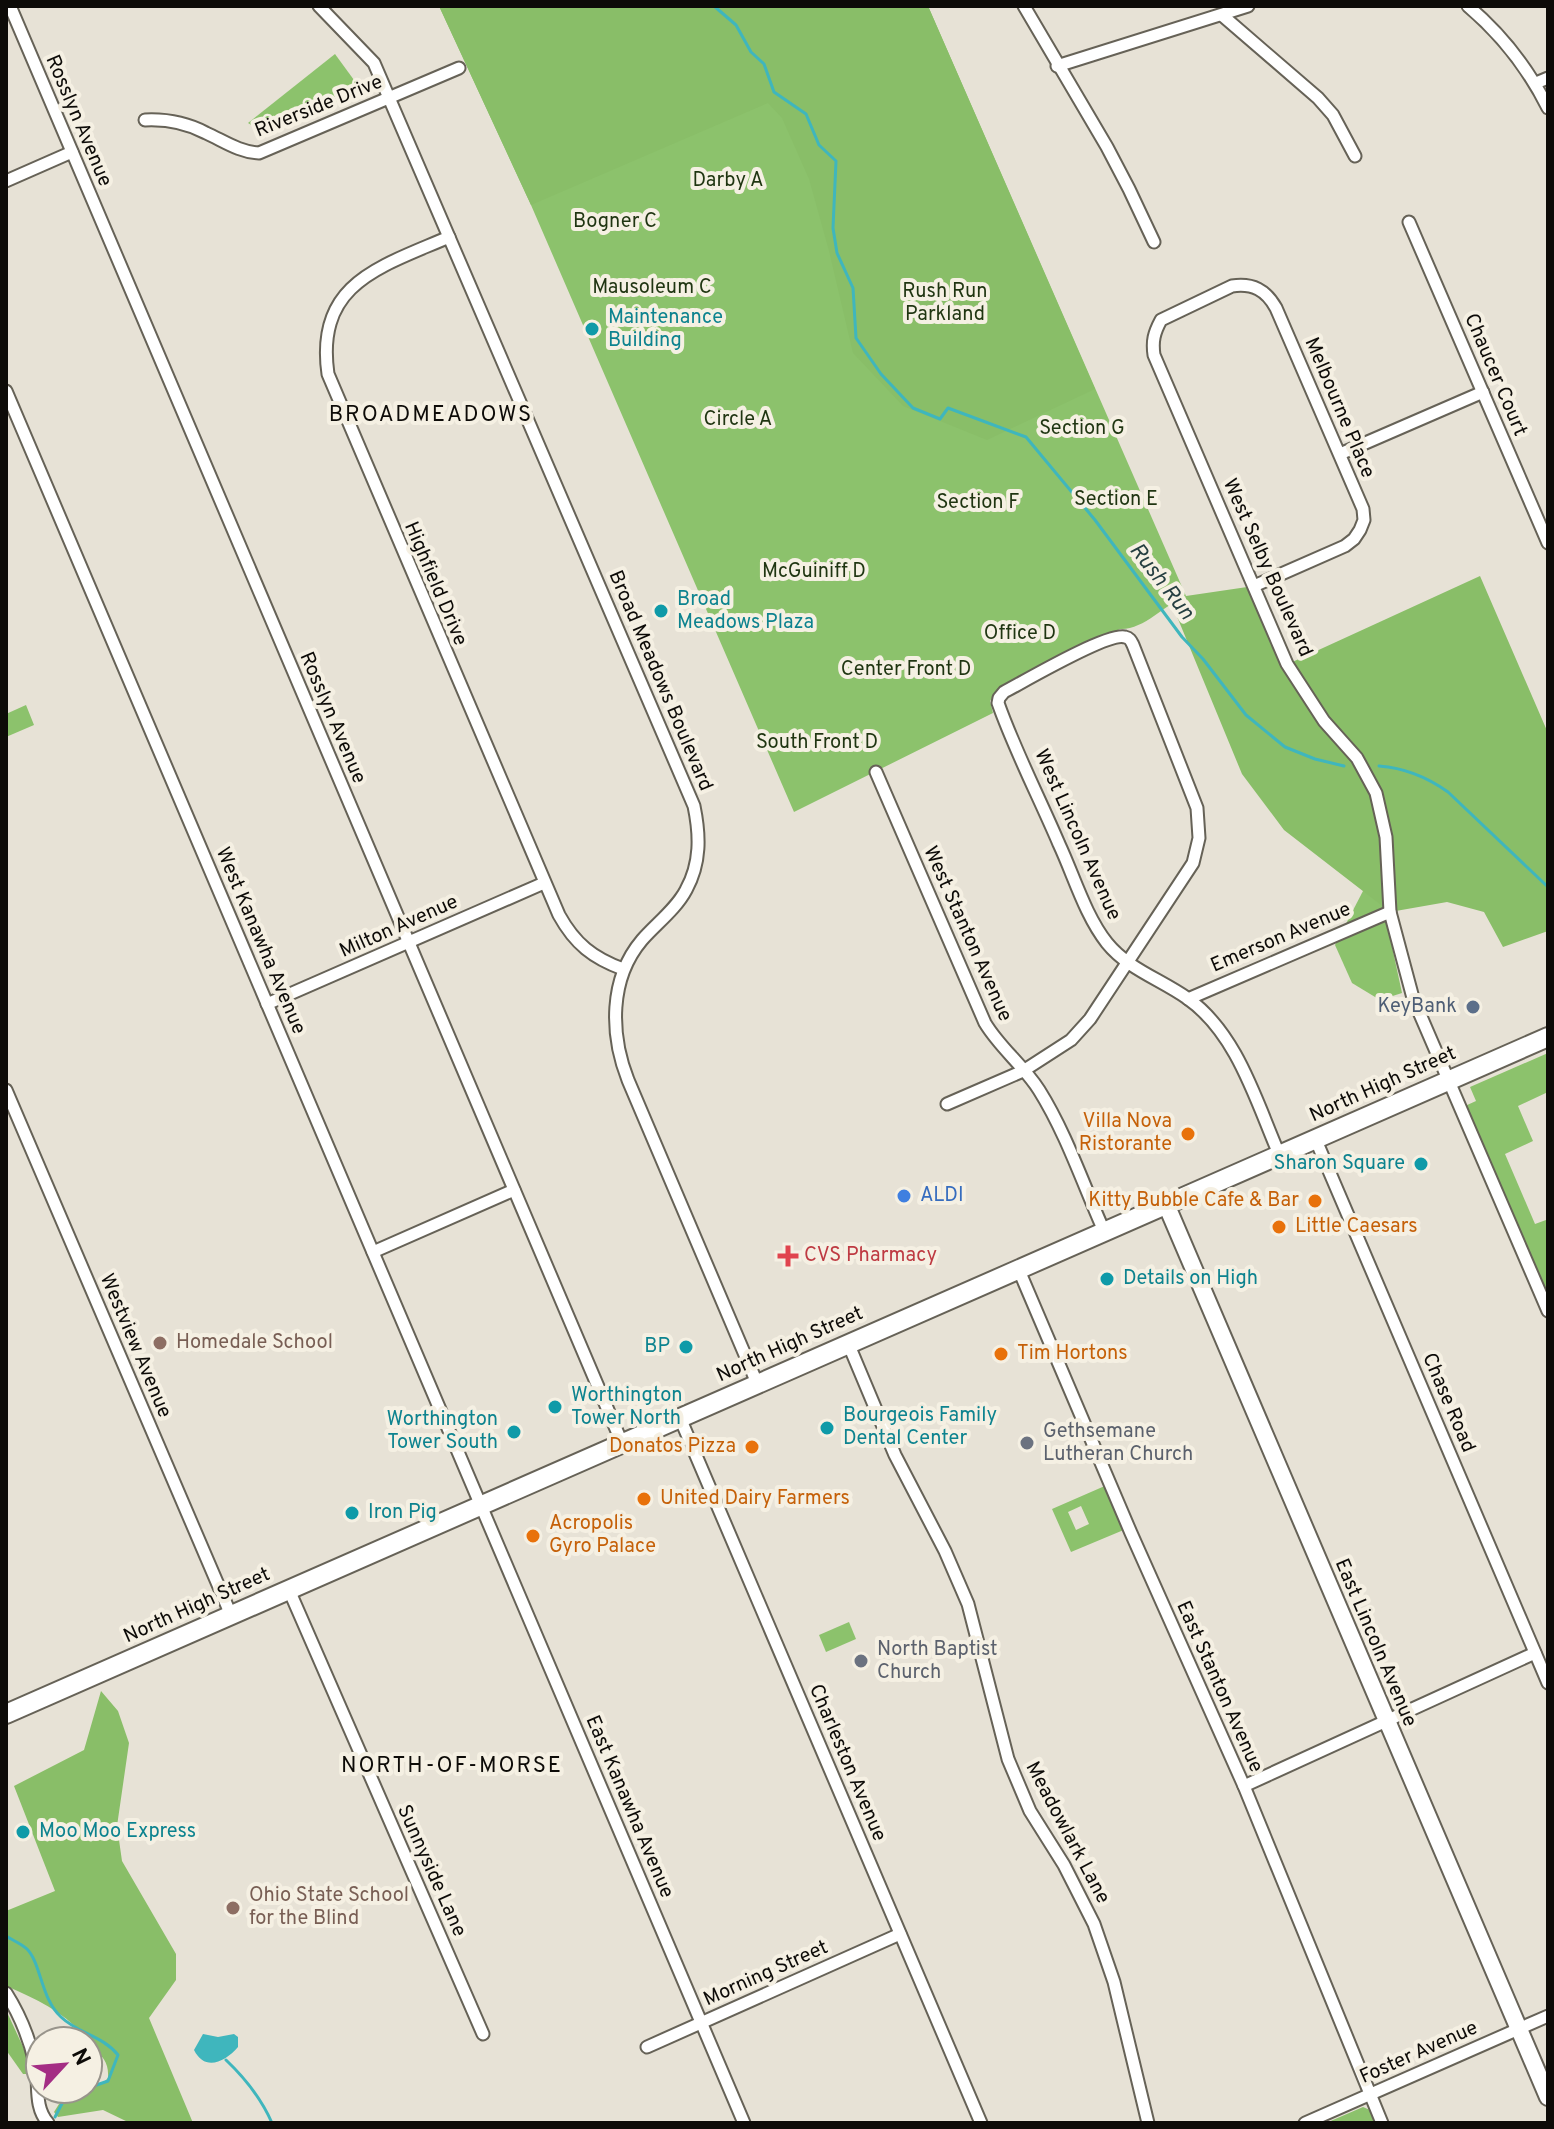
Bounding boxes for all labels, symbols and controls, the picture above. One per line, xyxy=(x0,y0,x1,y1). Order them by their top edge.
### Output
street label: Rosslyn Avenue xyxy=(39,51,117,191)
street label: Riverside Drive xyxy=(251,70,387,144)
park label: Darby A xyxy=(693,168,763,194)
park label: Bogner C xyxy=(573,209,657,235)
park label: Mausoleum C xyxy=(592,275,712,301)
park label: Rush Run Parkland xyxy=(902,279,988,328)
place label: Maintenance Building xyxy=(608,305,723,354)
street label: Chaucer Court xyxy=(1457,310,1533,440)
marker: Maintenance Building xyxy=(583,320,601,338)
street label: Melbourne Place xyxy=(1298,334,1380,482)
district label: BROADMEADOWS xyxy=(329,402,533,429)
park label: Circle A xyxy=(704,407,772,433)
park label: Section G xyxy=(1039,416,1125,442)
street label: West Selby Boulevard xyxy=(1216,475,1318,661)
park label: Section E xyxy=(1074,487,1158,513)
park label: Section F xyxy=(936,490,1020,516)
street label: Highfield Drive xyxy=(397,518,473,650)
water label: Rush Run xyxy=(1123,538,1199,626)
park label: McGuiniff D xyxy=(762,559,866,585)
street label: Broad Meadows Boulevard xyxy=(602,567,718,795)
place label: Broad Meadows Plaza xyxy=(677,587,814,636)
marker: Broad Meadows Plaza xyxy=(652,602,670,620)
park label: Office D xyxy=(984,621,1056,647)
street label: Rosslyn Avenue xyxy=(293,648,371,788)
park label: Center Front D xyxy=(841,657,971,683)
park label: South Front D xyxy=(756,730,878,756)
street label: West Lincoln Avenue xyxy=(1028,745,1126,925)
street label: West Stanton Avenue xyxy=(917,842,1017,1026)
street label: West Kanawha Avenue xyxy=(209,844,311,1038)
street label: Milton Avenue xyxy=(336,889,462,965)
street label: Emerson Avenue xyxy=(1207,897,1355,979)
place label: KeyBank xyxy=(1377,994,1457,1020)
marker: KeyBank xyxy=(1464,998,1482,1016)
street label: North High Street xyxy=(1306,1041,1460,1129)
place label: Villa Nova Ristorante xyxy=(1079,1109,1172,1158)
marker: Villa Nova Ristorante xyxy=(1179,1125,1197,1143)
place label: Sharon Square xyxy=(1273,1151,1405,1177)
marker: Sharon Square xyxy=(1412,1155,1430,1173)
place label: ALDI xyxy=(920,1183,964,1209)
marker: ALDI xyxy=(895,1187,913,1205)
place label: Kitty Bubble Cafe & Bar xyxy=(1088,1188,1299,1214)
marker: Kitty Bubble Cafe & Bar xyxy=(1306,1192,1324,1210)
place label: Little Caesars xyxy=(1295,1214,1418,1240)
marker: Little Caesars xyxy=(1270,1218,1288,1236)
place label: CVS Pharmacy xyxy=(804,1243,937,1269)
marker: CVS Pharmacy xyxy=(779,1247,797,1265)
place label: Details on High xyxy=(1123,1266,1258,1292)
street label: Westview Avenue xyxy=(93,1270,177,1422)
marker: Details on High xyxy=(1098,1270,1116,1288)
street label: North High Street xyxy=(713,1301,867,1389)
place label: Homedale School xyxy=(176,1330,333,1356)
marker: Homedale School xyxy=(151,1334,169,1352)
place label: BP xyxy=(644,1334,670,1360)
marker: BP xyxy=(677,1338,695,1356)
place label: Tim Hortons xyxy=(1017,1341,1128,1367)
marker: Tim Hortons xyxy=(992,1345,1010,1363)
street label: Chase Road xyxy=(1415,1349,1481,1457)
place label: Worthington Tower North xyxy=(571,1383,683,1432)
marker: Worthington Tower North xyxy=(546,1398,564,1416)
place label: Bourgeois Family Dental Center xyxy=(843,1403,997,1452)
place label: Worthington Tower South xyxy=(386,1407,498,1456)
marker: Bourgeois Family Dental Center xyxy=(818,1419,836,1437)
place label: Gethsemane Lutheran Church xyxy=(1043,1419,1193,1468)
marker: Worthington Tower South xyxy=(505,1423,523,1441)
place label: Donatos Pizza xyxy=(609,1434,736,1460)
marker: Gethsemane Lutheran Church xyxy=(1018,1434,1036,1452)
marker: Donatos Pizza xyxy=(743,1438,761,1456)
place label: United Dairy Farmers xyxy=(660,1486,850,1512)
marker: United Dairy Farmers xyxy=(635,1490,653,1508)
place label: Iron Pig xyxy=(368,1500,437,1526)
marker: Iron Pig xyxy=(343,1504,361,1522)
place label: Acropolis Gyro Palace xyxy=(549,1511,656,1560)
marker: Acropolis Gyro Palace xyxy=(524,1527,542,1545)
street label: East Lincoln Avenue xyxy=(1328,1555,1422,1731)
street label: North High Street xyxy=(120,1562,274,1650)
street label: East Stanton Avenue xyxy=(1169,1597,1269,1777)
place label: North Baptist Church xyxy=(877,1637,998,1686)
marker: North Baptist Church xyxy=(852,1652,870,1670)
street label: Charleston Avenue xyxy=(802,1681,892,1845)
street label: East Kanawha Avenue xyxy=(579,1712,679,1902)
district label: NORTH-OF-MORSE xyxy=(341,1753,563,1780)
street label: Meadowlark Lane xyxy=(1019,1757,1115,1909)
street label: Sunnyside Lane xyxy=(390,1801,472,1941)
place label: Moo Moo Express xyxy=(39,1819,196,1845)
marker: Moo Moo Express xyxy=(14,1823,32,1841)
place label: Ohio State School for the Blind xyxy=(249,1883,409,1932)
marker: Ohio State School for the Blind xyxy=(224,1899,242,1917)
street label: Morning Street xyxy=(700,1935,832,2013)
street label: Foster Avenue xyxy=(1356,2015,1482,2091)
north arrow xyxy=(24,2025,104,2105)
text: N xyxy=(64,2044,95,2070)

